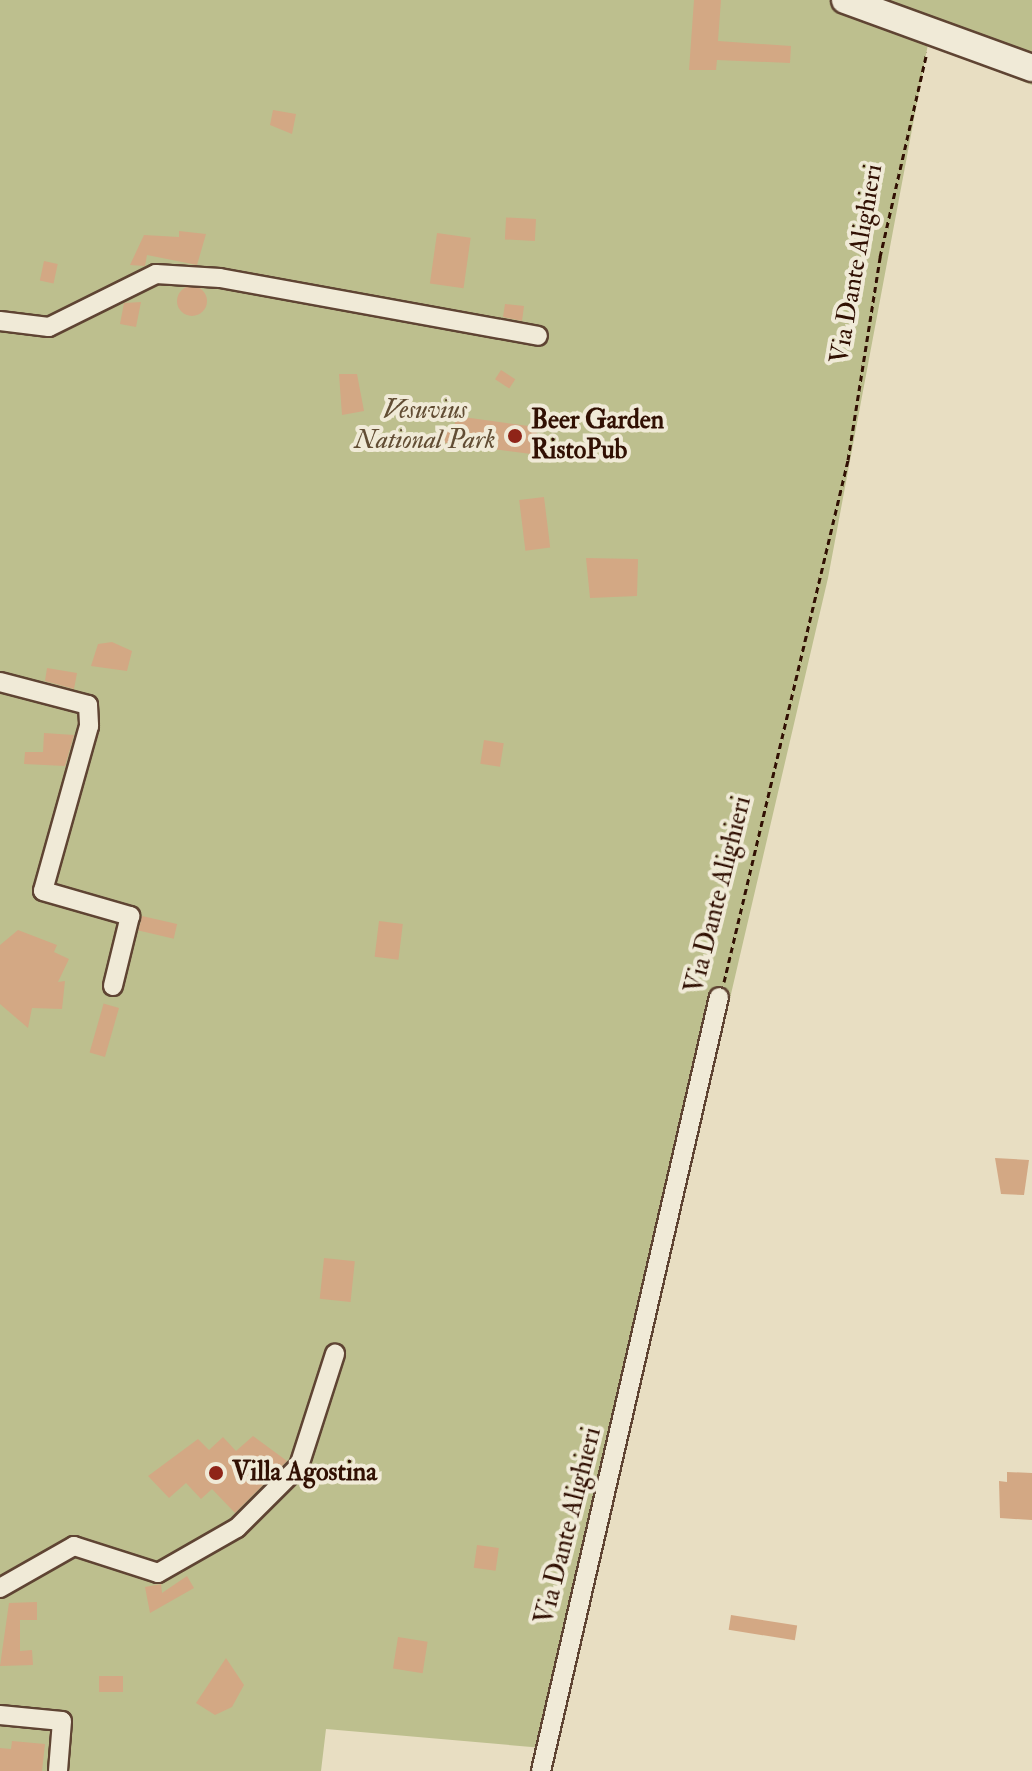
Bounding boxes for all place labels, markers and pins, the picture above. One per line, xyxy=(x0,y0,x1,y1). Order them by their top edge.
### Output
place label: Beer Garden RistoPub xyxy=(531,405,664,466)
marker: Beer Garden RistoPub xyxy=(506,427,524,445)
place label: Villa Agostina xyxy=(232,1457,377,1489)
marker: Villa Agostina xyxy=(207,1464,225,1482)

